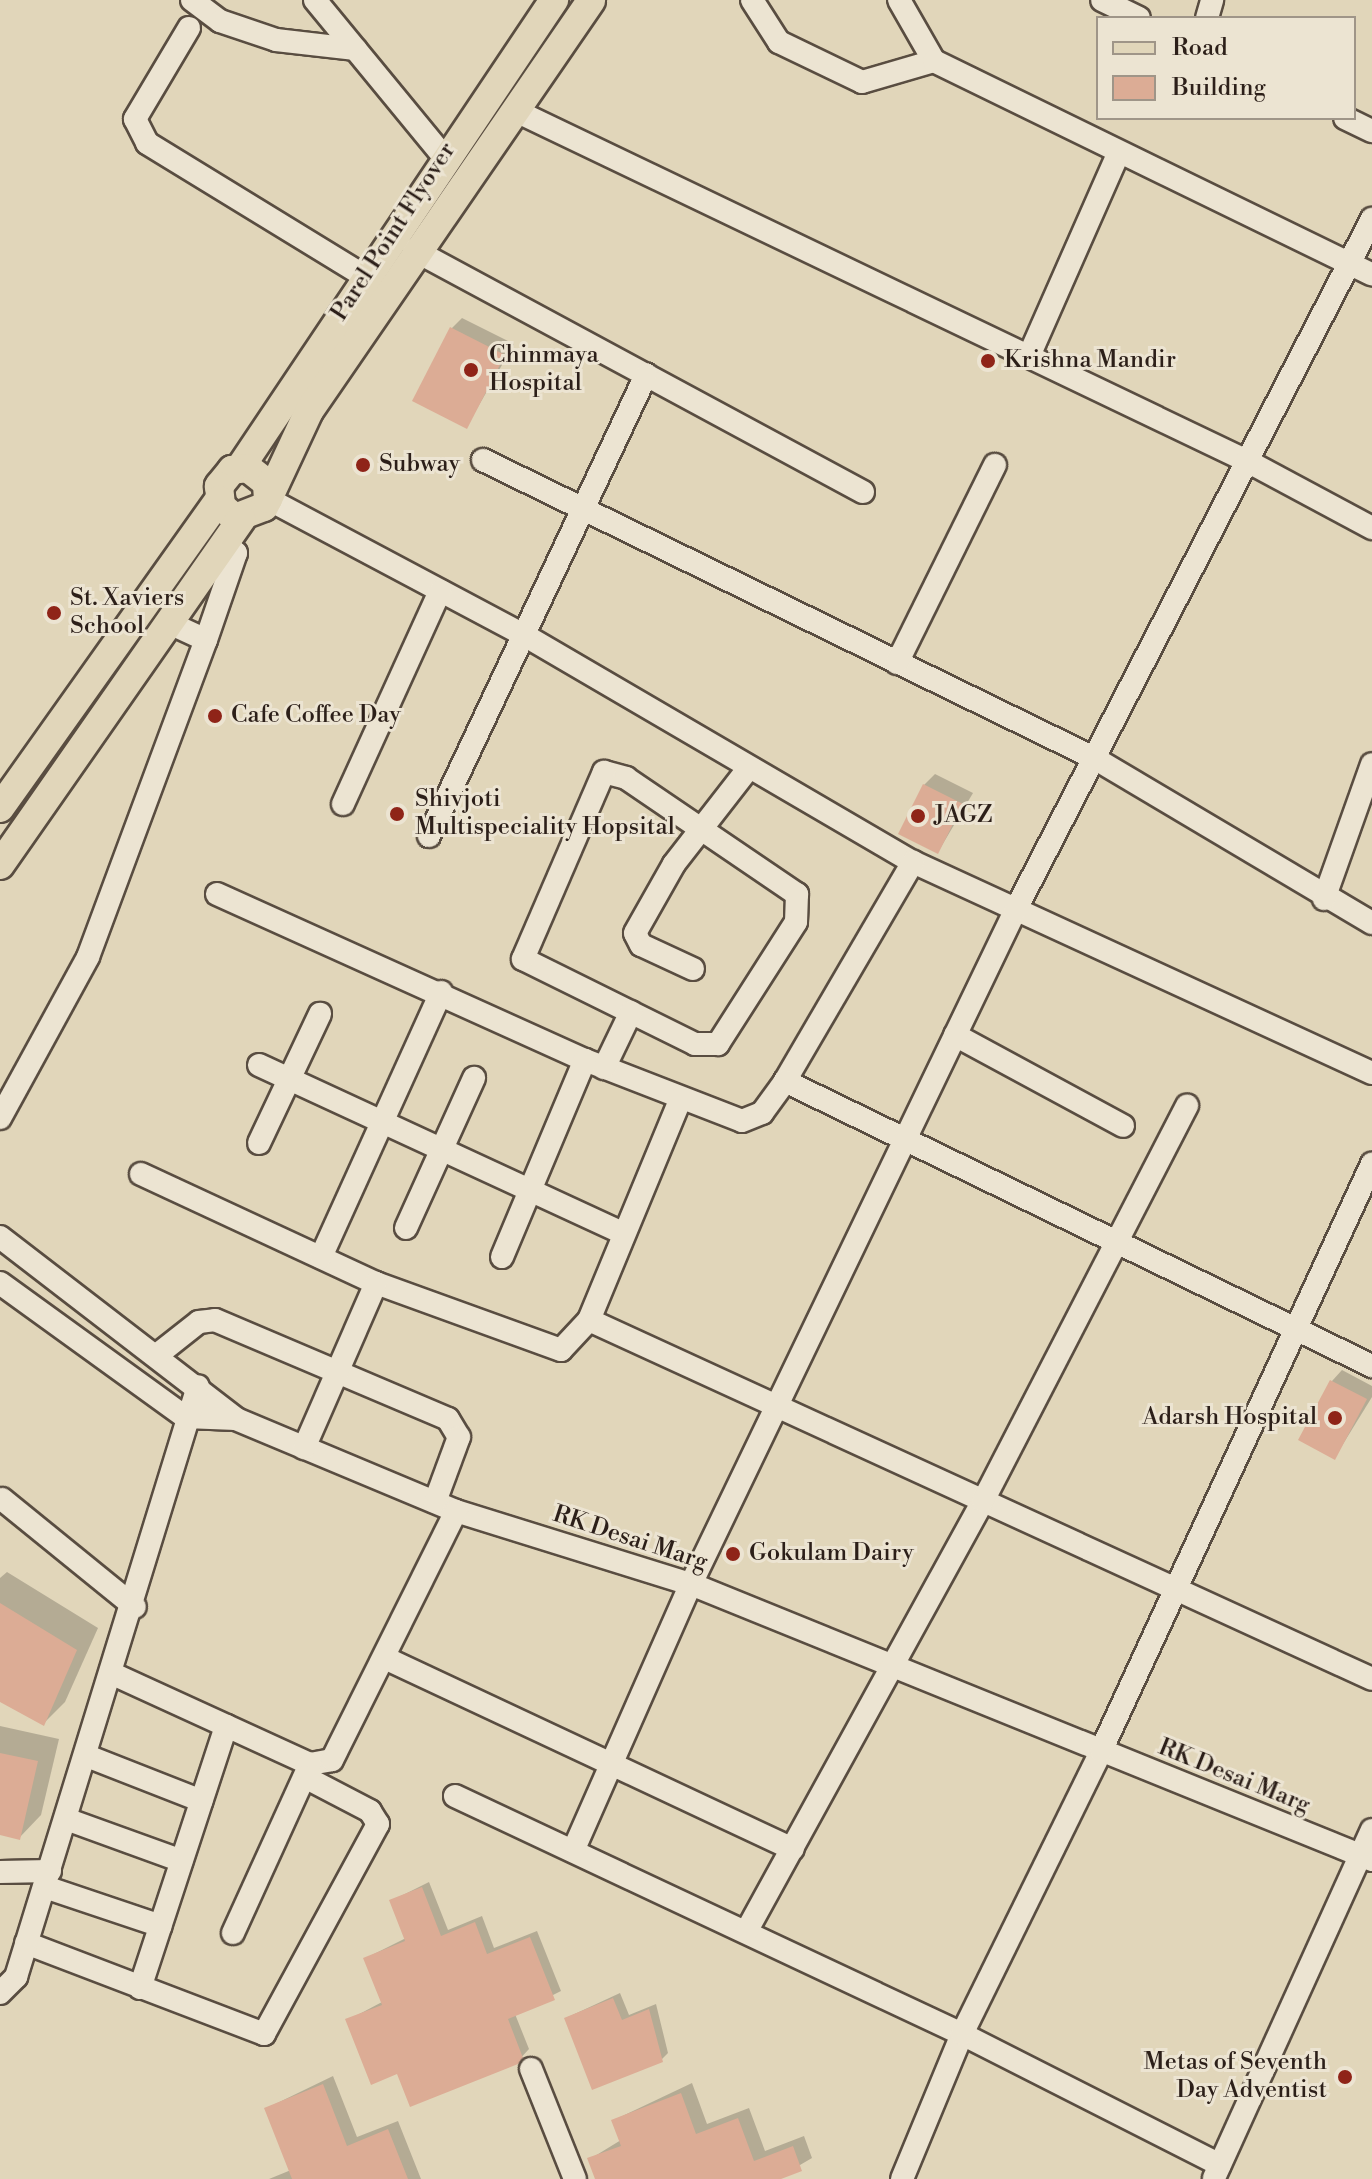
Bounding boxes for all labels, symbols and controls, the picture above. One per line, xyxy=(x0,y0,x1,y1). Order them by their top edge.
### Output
legend xyxy=(1096,16,1356,120)
text: Road xyxy=(1172,33,1228,63)
text: Building xyxy=(1172,73,1266,103)
street label: Parel Point Flyover xyxy=(326,137,462,327)
place label: Chinmaya Hospital xyxy=(489,342,599,398)
place label: Krishna Mandir xyxy=(1004,347,1176,375)
marker: Krishna Mandir xyxy=(979,352,997,370)
marker: Chinmaya Hospital xyxy=(460,359,482,381)
place label: Subway xyxy=(379,451,460,479)
marker: Subway xyxy=(354,456,372,474)
place label: St. Xaviers School xyxy=(70,585,184,641)
marker: St. Xaviers School xyxy=(45,604,63,622)
place label: Cafe Coffee Day xyxy=(231,702,401,730)
marker: Cafe Coffee Day xyxy=(206,707,224,725)
place label: Shivjoti Multispeciality Hopsital xyxy=(415,786,675,842)
place label: JAGZ xyxy=(934,802,993,830)
marker: Shivjoti Multispeciality Hopsital xyxy=(386,803,408,825)
marker: JAGZ xyxy=(909,807,927,825)
place label: Adarsh Hospital xyxy=(1142,1404,1317,1432)
marker: Adarsh Hospital xyxy=(1324,1407,1346,1429)
street label: RK Desai Marg xyxy=(549,1500,711,1578)
place label: Gokulam Dairy xyxy=(749,1540,914,1568)
marker: Gokulam Dairy xyxy=(724,1545,742,1563)
street label: RK Desai Marg xyxy=(1154,1733,1314,1821)
place label: Metas of Seventh Day Adventist xyxy=(1144,2049,1327,2105)
marker: Metas of Seventh Day Adventist xyxy=(1334,2066,1356,2088)

